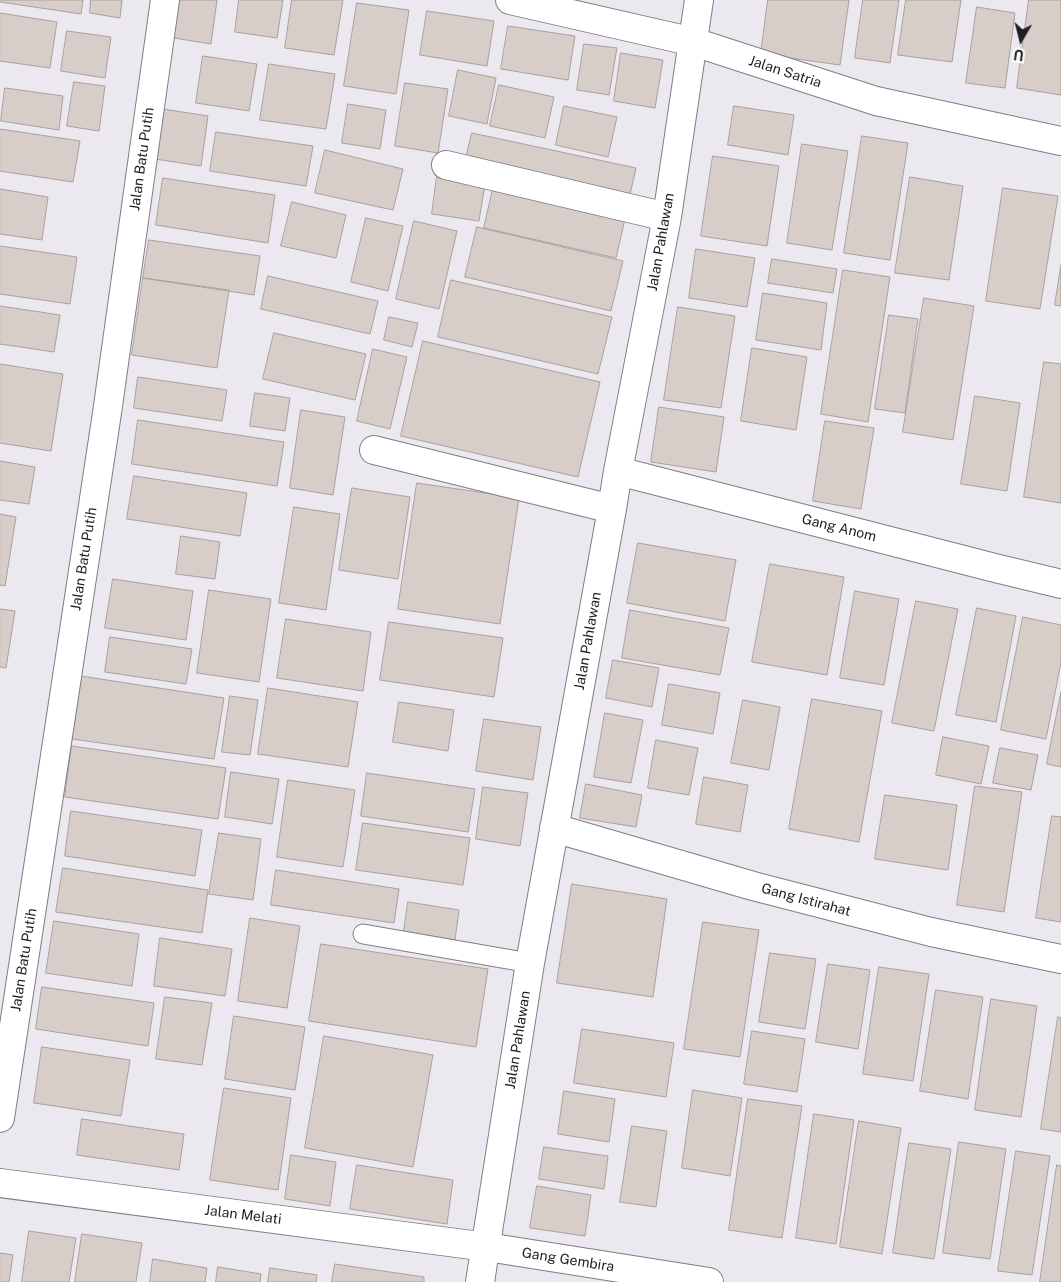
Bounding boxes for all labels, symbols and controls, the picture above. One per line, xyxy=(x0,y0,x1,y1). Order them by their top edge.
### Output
north arrow xyxy=(996,15,1046,65)
text: U xyxy=(1013,46,1025,63)
street label: Jalan Satria xyxy=(747,52,823,92)
street label: Jalan Batu Putih xyxy=(126,106,158,212)
street label: Jalan Pahlawan xyxy=(644,192,678,292)
street label: Jalan Batu Putih xyxy=(68,506,100,612)
street label: Gang Anom xyxy=(800,511,878,545)
street label: Jalan Pahlawan xyxy=(571,591,605,691)
street label: Gang Istirahat xyxy=(759,880,853,920)
street label: Jalan Batu Putih xyxy=(8,907,40,1013)
street label: Jalan Pahlawan xyxy=(502,990,534,1090)
street label: Jalan Melati xyxy=(204,1202,282,1228)
street label: Gang Gembira xyxy=(521,1244,615,1276)

